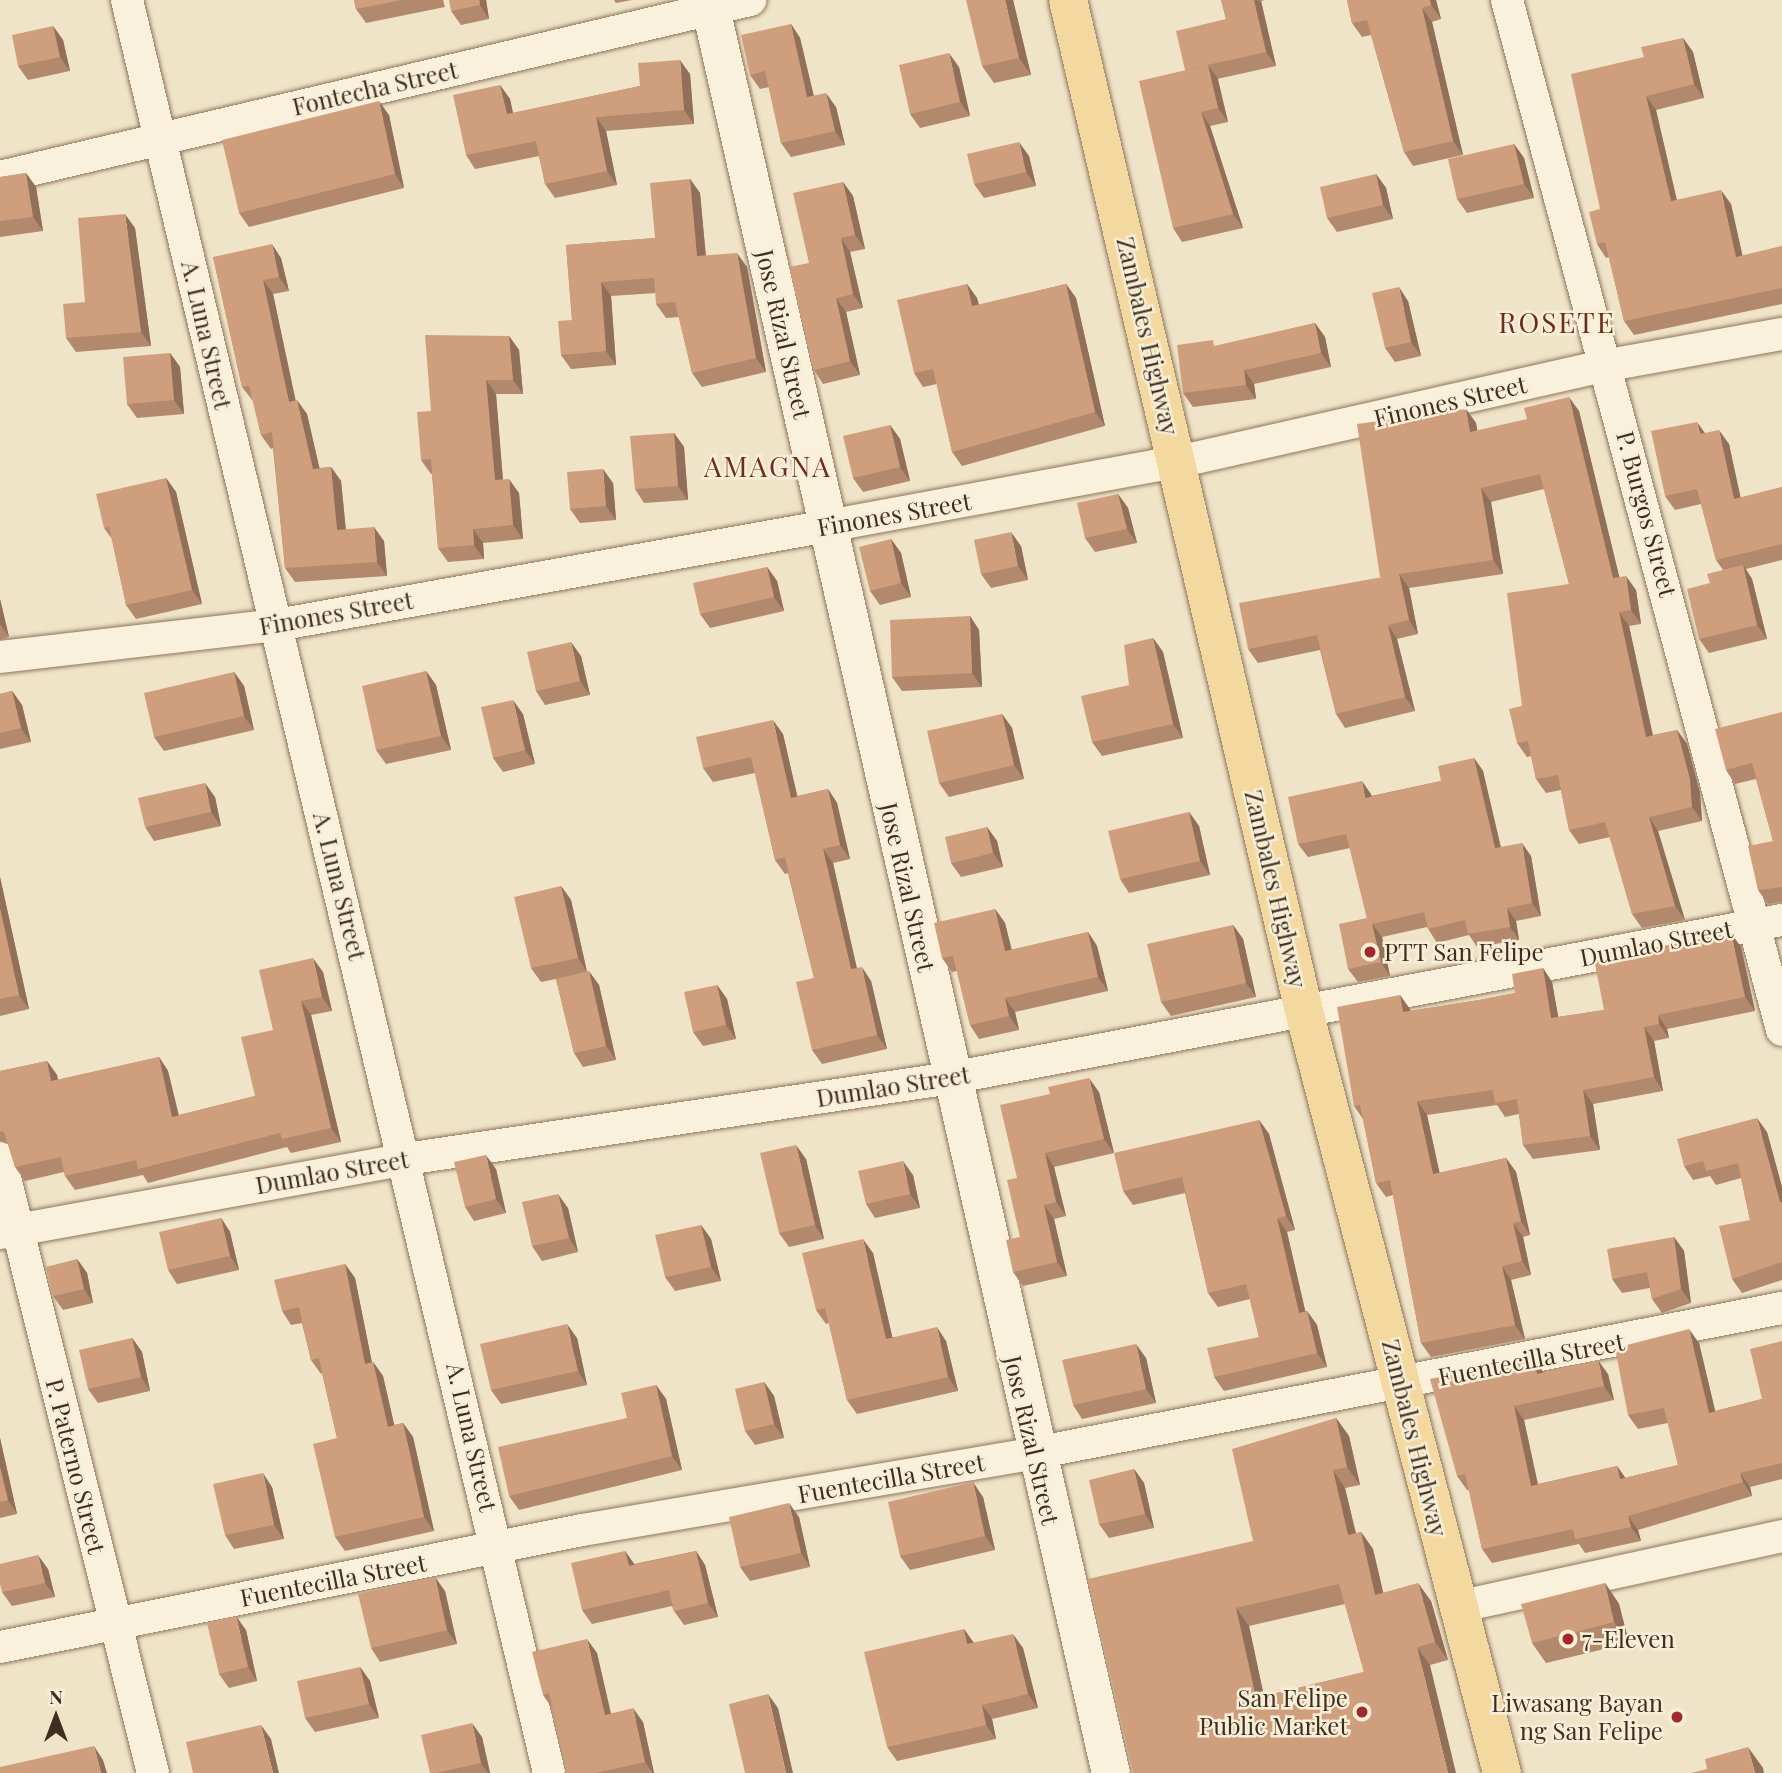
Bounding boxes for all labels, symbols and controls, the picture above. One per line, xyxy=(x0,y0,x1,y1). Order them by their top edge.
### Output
street label: Fontecha Street xyxy=(289,55,461,121)
street label: Zambales Highway xyxy=(1111,234,1185,438)
street label: Jose Rizal Street xyxy=(751,247,817,421)
street label: A. Luna Street xyxy=(176,258,238,412)
district label: ROSETE xyxy=(1499,305,1615,339)
street label: Finones Street xyxy=(1371,369,1529,433)
street label: P. Burgos Street xyxy=(1611,428,1683,600)
district label: AMAGNA xyxy=(705,449,831,483)
street label: Finones Street xyxy=(815,486,973,542)
street label: Finones Street xyxy=(257,585,415,641)
street label: Zambales Highway xyxy=(1239,787,1313,991)
street label: Jose Rizal Street xyxy=(875,800,941,974)
street label: A. Luna Street xyxy=(308,809,372,963)
street label: Dumlao Street xyxy=(1577,914,1735,972)
place label: PTT San Felipe xyxy=(1384,938,1544,966)
marker: PTT San Felipe xyxy=(1362,944,1378,960)
street label: Dumlao Street xyxy=(814,1060,972,1112)
street label: Dumlao Street xyxy=(253,1144,411,1200)
street label: Fuentecilla Street xyxy=(1435,1327,1627,1391)
street label: Zambales Highway xyxy=(1377,1336,1453,1540)
street label: Jose Rizal Street xyxy=(999,1353,1065,1527)
street label: A. Luna Street xyxy=(441,1360,503,1514)
street label: P. Paterno Street xyxy=(40,1375,112,1557)
street label: Fuentecilla Street xyxy=(795,1447,987,1509)
street label: Fuentecilla Street xyxy=(237,1548,429,1612)
place label: 7-Eleven xyxy=(1582,1625,1675,1653)
marker: 7-Eleven xyxy=(1560,1631,1576,1647)
north arrow xyxy=(21,1682,91,1752)
text: N xyxy=(49,1683,63,1709)
place label: San Felipe Public Market xyxy=(1199,1684,1348,1740)
place label: Liwasang Bayan ng San Felipe xyxy=(1491,1689,1663,1745)
marker: San Felipe Public Market xyxy=(1354,1704,1370,1720)
marker: Liwasang Bayan ng San Felipe xyxy=(1669,1709,1685,1725)

